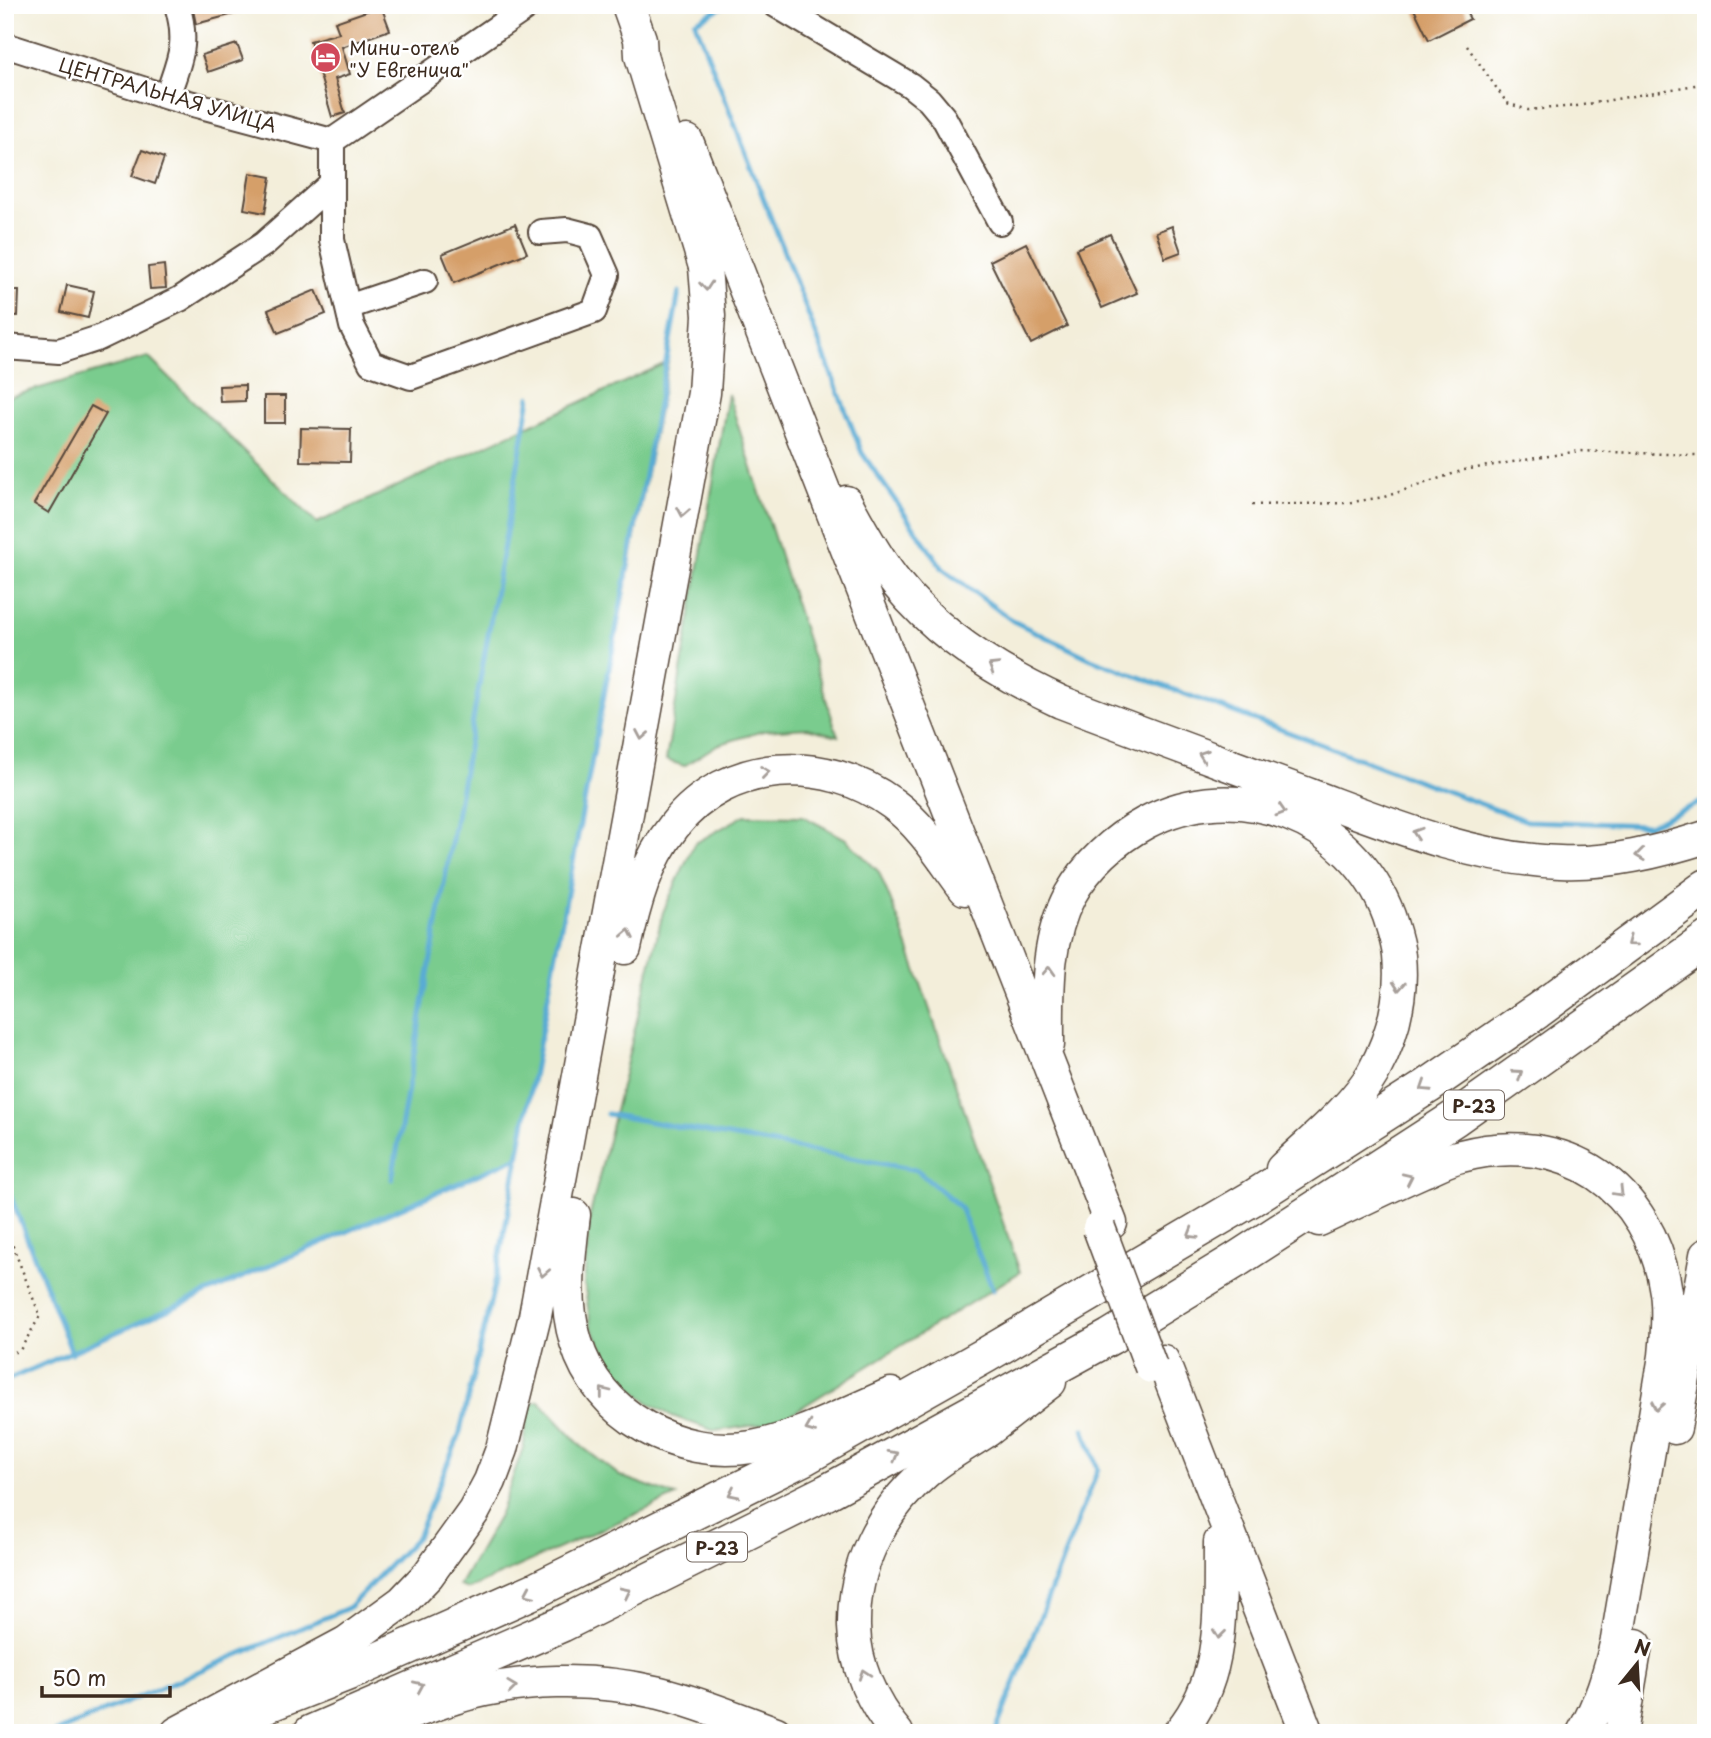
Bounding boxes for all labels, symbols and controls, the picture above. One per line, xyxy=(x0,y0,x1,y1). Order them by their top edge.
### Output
place label: Мини-отель "У Евгенича" xyxy=(349,33,469,83)
hotel icon: Мини-отель "У Евгенича" xyxy=(309,41,343,75)
street label: ЦЕНТРАЛЬНАЯ УЛИЦА xyxy=(56,49,280,139)
one-way arrow xyxy=(698,281,713,292)
one-way arrow xyxy=(676,506,691,517)
one-way arrow xyxy=(988,663,1001,676)
one-way arrow xyxy=(635,729,650,741)
one-way arrow xyxy=(1197,749,1209,763)
one-way arrow xyxy=(760,765,771,780)
one-way arrow xyxy=(1275,803,1287,818)
one-way arrow xyxy=(1411,826,1423,841)
one-way arrow xyxy=(1634,847,1646,862)
one-way arrow xyxy=(620,928,635,940)
one-way arrow xyxy=(1626,934,1639,947)
one-way arrow xyxy=(1041,966,1056,977)
one-way arrow xyxy=(1392,981,1407,992)
one-way arrow xyxy=(1510,1070,1523,1082)
one-way arrow xyxy=(1420,1079,1433,1092)
road number: Р-23 xyxy=(1444,1090,1504,1120)
one-way arrow xyxy=(1401,1172,1414,1186)
one-way arrow xyxy=(1611,1183,1624,1196)
one-way arrow xyxy=(1187,1226,1200,1239)
one-way arrow xyxy=(537,1266,552,1278)
one-way arrow xyxy=(599,1388,612,1400)
one-way arrow xyxy=(1650,1400,1665,1411)
one-way arrow xyxy=(805,1419,817,1433)
one-way arrow xyxy=(887,1450,900,1464)
one-way arrow xyxy=(728,1484,740,1498)
road number: Р-23 xyxy=(687,1532,747,1562)
one-way arrow xyxy=(523,1585,536,1599)
one-way arrow xyxy=(619,1586,631,1600)
one-way arrow xyxy=(1212,1629,1227,1640)
north arrow xyxy=(1602,1630,1672,1700)
text: N xyxy=(1631,1631,1654,1663)
scale bar xyxy=(42,1654,170,1698)
text: 50 m xyxy=(52,1661,106,1693)
one-way arrow xyxy=(858,1668,872,1681)
one-way arrow xyxy=(506,1679,518,1694)
one-way arrow xyxy=(412,1680,424,1694)

